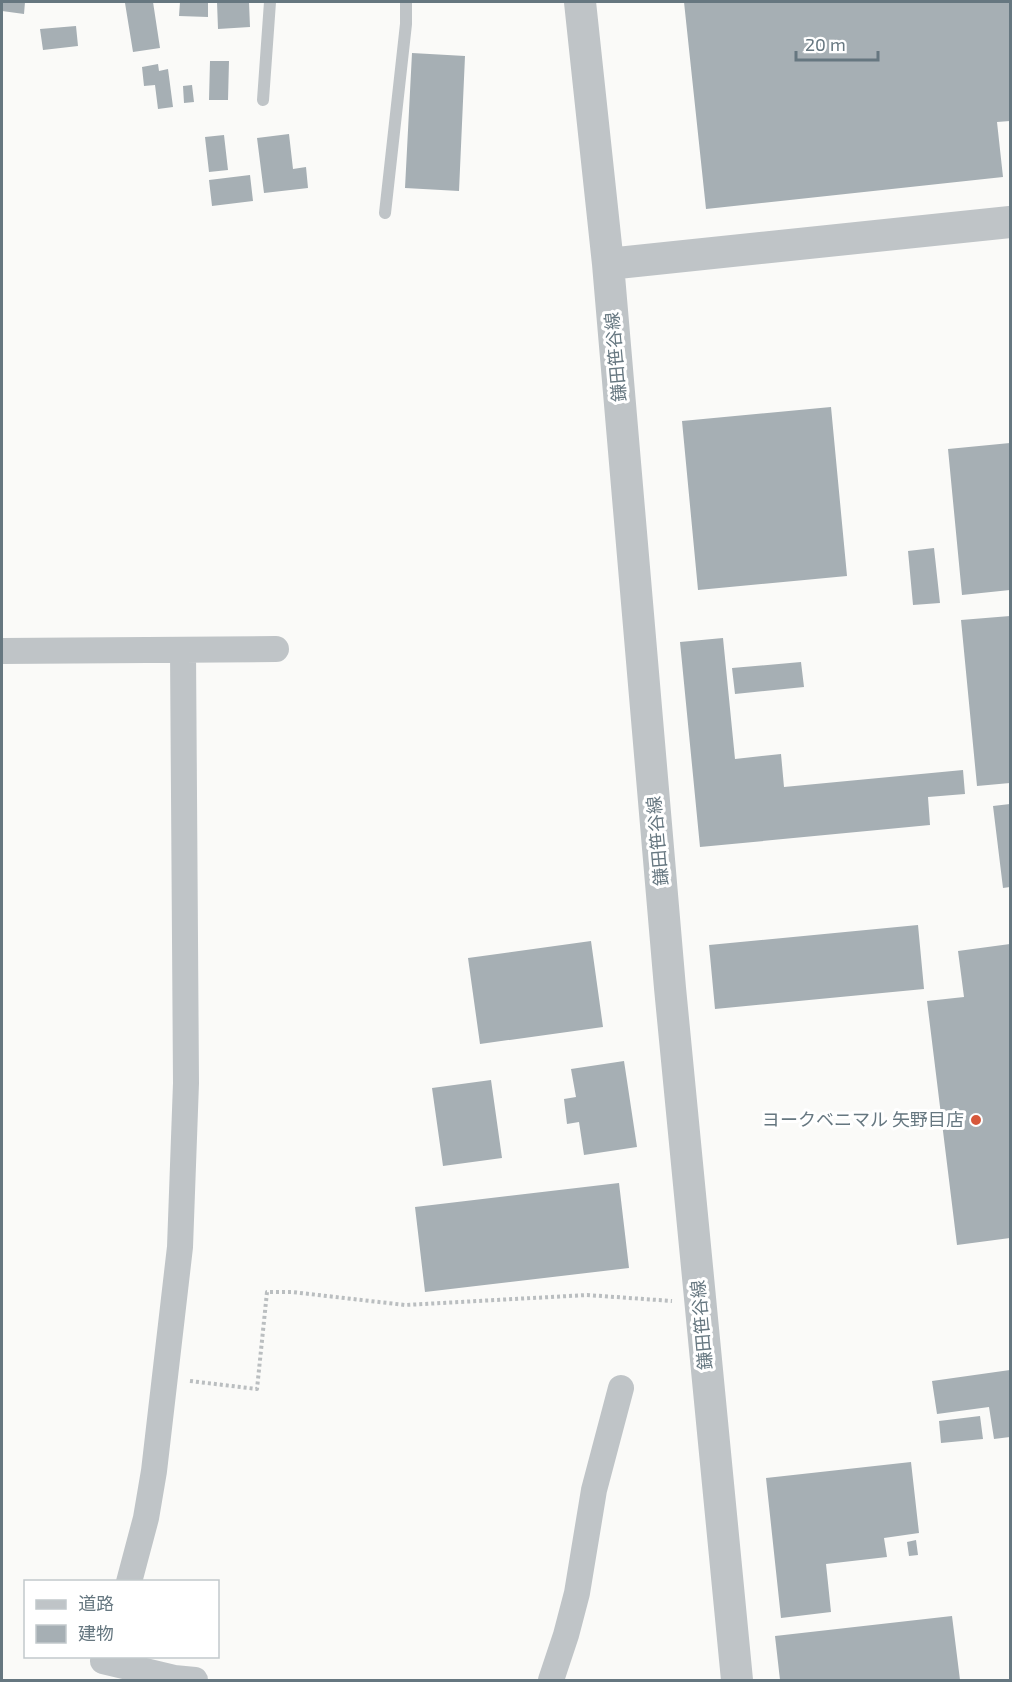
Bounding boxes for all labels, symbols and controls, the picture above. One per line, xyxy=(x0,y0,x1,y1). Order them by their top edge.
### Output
scale bar xyxy=(796,24,878,62)
text: 20 m xyxy=(805,33,846,55)
street label: 鎌田笹谷線 xyxy=(600,311,630,403)
street label: 鎌田笹谷線 xyxy=(642,795,672,887)
place label: ヨークベニマル 矢野目店 xyxy=(762,1108,964,1130)
marker: ヨークベニマル 矢野目店 xyxy=(969,1113,983,1127)
street label: 鎌田笹谷線 xyxy=(686,1279,716,1371)
legend xyxy=(24,1580,219,1658)
text: 道路 xyxy=(78,1592,114,1614)
text: 建物 xyxy=(78,1622,114,1644)

